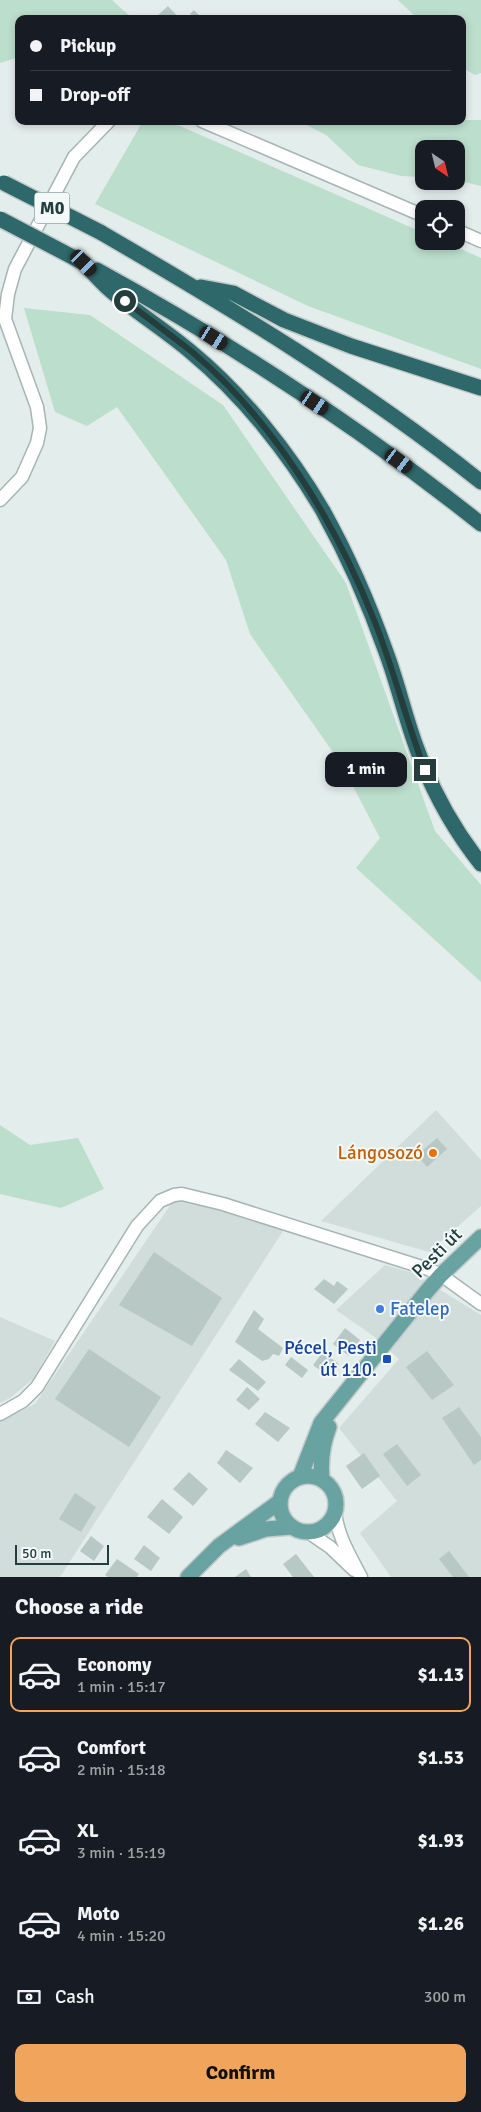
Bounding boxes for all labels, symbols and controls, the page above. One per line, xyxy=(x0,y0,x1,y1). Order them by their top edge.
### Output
text: Pickup xyxy=(60,34,116,58)
text: Drop-off xyxy=(60,83,130,107)
north arrow xyxy=(415,140,465,190)
map controls xyxy=(415,140,465,250)
road number: M0 xyxy=(34,192,70,224)
button: locate xyxy=(415,200,465,250)
car xyxy=(68,247,99,279)
route start xyxy=(114,290,136,312)
car xyxy=(197,324,230,352)
car xyxy=(298,388,331,418)
car xyxy=(382,446,415,476)
callout: 1 min xyxy=(325,752,408,788)
text: 1 min xyxy=(347,759,385,779)
route end xyxy=(414,759,436,781)
place label: Lángosozó xyxy=(337,1141,423,1165)
marker: Lángosozó xyxy=(427,1147,439,1159)
street label: Pesti út xyxy=(407,1223,467,1283)
place label: Fatelep xyxy=(390,1297,450,1321)
marker: Fatelep xyxy=(374,1303,386,1315)
place label: Pécel, Pesti út 110. xyxy=(284,1336,377,1382)
marker: Pécel, Pesti út 110. xyxy=(381,1353,393,1365)
scale bar xyxy=(15,1542,109,1565)
text: 50 m xyxy=(22,1545,51,1562)
text: Choose a ride xyxy=(15,1593,143,1620)
icon: car xyxy=(17,1652,62,1697)
text: Economy xyxy=(77,1653,151,1677)
text: $1.13 xyxy=(418,1663,464,1687)
text: 1 min · 15:17 xyxy=(77,1677,166,1697)
icon: car xyxy=(17,1735,62,1780)
text: Comfort xyxy=(77,1736,146,1760)
text: $1.53 xyxy=(418,1746,464,1770)
text: 2 min · 15:18 xyxy=(77,1760,166,1780)
icon: car xyxy=(17,1818,62,1863)
text: XL xyxy=(77,1819,99,1843)
text: $1.93 xyxy=(418,1829,464,1853)
text: 3 min · 15:19 xyxy=(77,1843,166,1863)
icon: car xyxy=(17,1901,62,1946)
text: Moto xyxy=(77,1902,120,1926)
text: $1.26 xyxy=(418,1912,464,1936)
text: 4 min · 15:20 xyxy=(77,1926,166,1946)
icon: cash xyxy=(15,1983,43,2011)
text: Cash xyxy=(55,1985,95,2009)
text: 300 m xyxy=(424,1987,466,2007)
button: Confirm xyxy=(15,2044,466,2102)

